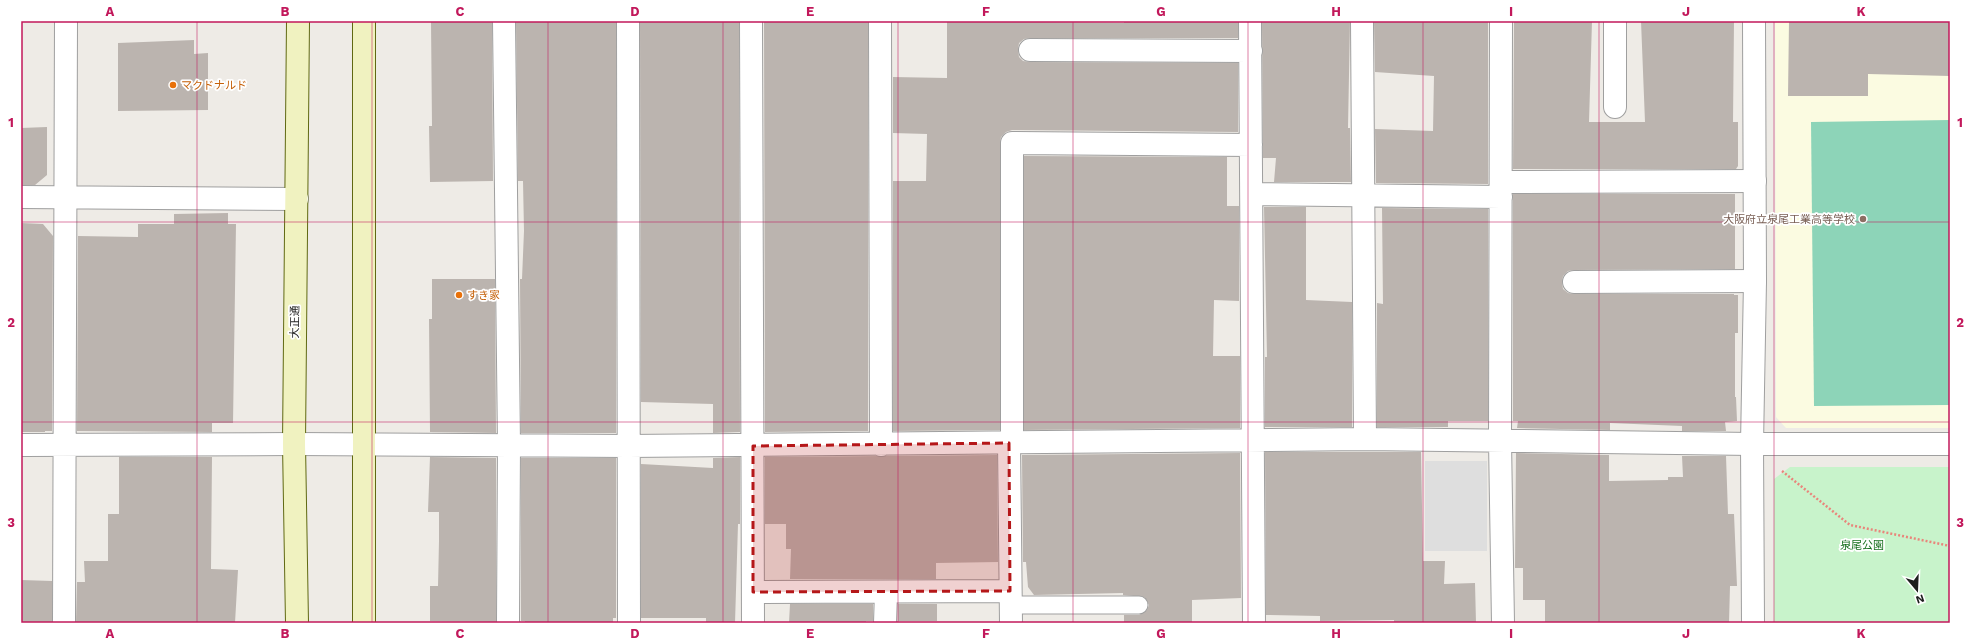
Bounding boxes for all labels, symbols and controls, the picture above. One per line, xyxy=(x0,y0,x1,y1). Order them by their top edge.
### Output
text: A xyxy=(106,4,115,19)
text: B xyxy=(281,4,290,19)
text: C xyxy=(456,4,465,19)
text: D xyxy=(630,4,640,19)
text: E xyxy=(806,4,814,19)
text: F xyxy=(982,4,990,19)
text: G xyxy=(1156,4,1166,19)
text: H xyxy=(1331,4,1341,19)
text: I xyxy=(1509,4,1513,19)
text: J xyxy=(1682,4,1690,19)
text: K xyxy=(1856,4,1866,19)
place label: マクドナルド xyxy=(181,79,247,92)
marker: マクドナルド xyxy=(168,80,178,90)
text: 1 xyxy=(8,115,14,130)
text: 1 xyxy=(1957,115,1963,130)
place label: 大阪府立泉尾工業高等学校 xyxy=(1723,213,1855,226)
marker: 大阪府立泉尾工業高等学校 xyxy=(1858,214,1868,224)
place label: すき家 xyxy=(467,289,500,302)
marker: すき家 xyxy=(454,290,464,300)
street label: 大正通 xyxy=(288,305,302,339)
text: 2 xyxy=(7,315,15,330)
text: 2 xyxy=(1956,315,1964,330)
text: 3 xyxy=(7,515,15,530)
text: 3 xyxy=(1956,515,1964,530)
park label: 泉尾公園 xyxy=(1840,539,1884,552)
north arrow xyxy=(1897,570,1937,610)
text: N xyxy=(1914,592,1926,606)
text: A xyxy=(106,626,115,641)
text: B xyxy=(281,626,290,641)
text: C xyxy=(456,626,465,641)
text: D xyxy=(630,626,640,641)
text: E xyxy=(806,626,814,641)
text: F xyxy=(982,626,990,641)
text: G xyxy=(1156,626,1166,641)
text: H xyxy=(1331,626,1341,641)
text: I xyxy=(1509,626,1513,641)
text: J xyxy=(1682,626,1690,641)
text: K xyxy=(1856,626,1866,641)

